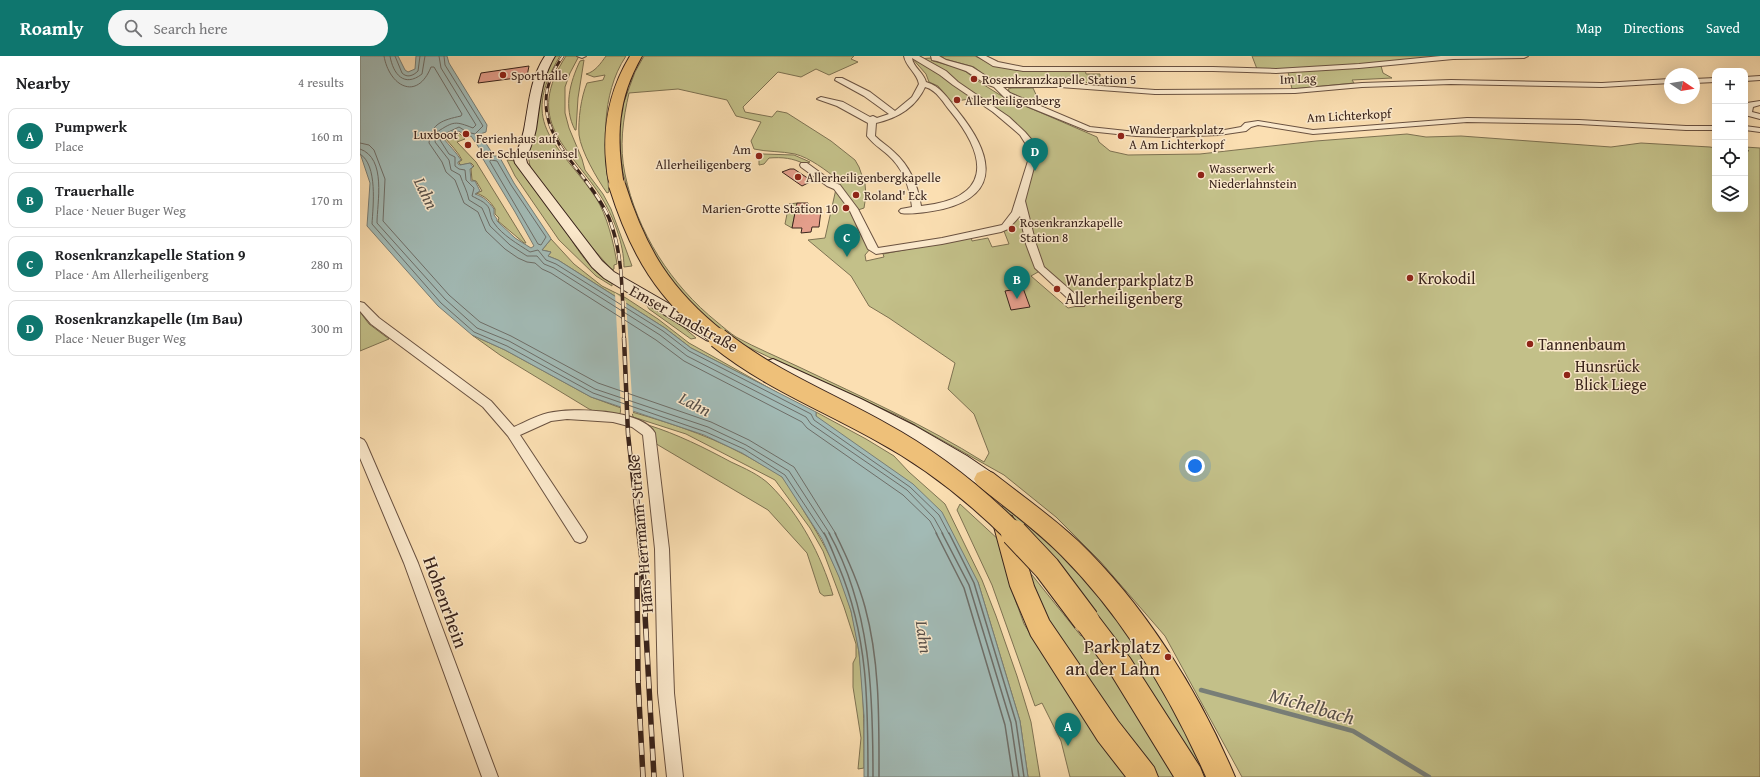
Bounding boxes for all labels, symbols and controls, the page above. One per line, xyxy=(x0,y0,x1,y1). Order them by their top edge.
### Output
search box xyxy=(108,10,388,46)
text: Roamly xyxy=(20,14,84,42)
icon: search xyxy=(122,17,144,39)
text: Search here xyxy=(154,18,228,39)
text: Map xyxy=(1576,18,1602,38)
text: Directions xyxy=(1624,18,1684,38)
text: Saved xyxy=(1706,18,1740,38)
place label: Sporthalle xyxy=(511,66,568,85)
street label: Im Lag xyxy=(1279,68,1317,89)
north arrow xyxy=(1664,68,1700,104)
map controls xyxy=(1712,68,1748,212)
button: + xyxy=(1712,68,1748,104)
text: Nearby xyxy=(16,70,70,95)
marker: Sporthalle xyxy=(498,70,508,80)
place label: Rosenkranzkapelle Station 5 xyxy=(982,70,1136,89)
text: 4 results xyxy=(298,73,344,92)
marker: Rosenkranzkapelle Station 5 xyxy=(969,74,979,84)
place label: Allerheiligenberg xyxy=(965,91,1061,110)
marker: Allerheiligenberg xyxy=(952,95,962,105)
street label: Am Lichterkopf xyxy=(1306,104,1393,127)
button: − xyxy=(1712,104,1748,140)
text: Pumpwerk xyxy=(55,116,127,137)
place label: Wanderparkplatz A Am Lichterkopf xyxy=(1129,120,1226,154)
place label: Luxboot xyxy=(413,125,458,144)
text: A xyxy=(26,127,34,146)
text: 160 m xyxy=(311,127,343,146)
marker: Luxboot xyxy=(461,129,471,139)
place label: Ferienhaus auf der Schleuseninsel xyxy=(476,129,578,163)
marker: Wanderparkplatz A Am Lichterkopf xyxy=(1116,131,1126,141)
text: Place xyxy=(55,137,84,156)
pin: D xyxy=(1022,138,1048,171)
marker: Ferienhaus auf der Schleuseninsel xyxy=(463,140,473,150)
place label: Am Allerheiligenberg xyxy=(655,140,752,174)
button: locate xyxy=(1712,140,1748,176)
marker: Am Allerheiligenberg xyxy=(754,151,764,161)
place label: Wasserwerk Niederlahnstein xyxy=(1209,159,1298,193)
place label: Allerheiligenbergkapelle xyxy=(806,168,941,187)
marker: Wasserwerk Niederlahnstein xyxy=(1196,170,1206,180)
water label: Lahn xyxy=(408,172,445,213)
marker: Allerheiligenbergkapelle xyxy=(793,172,803,182)
button: layers xyxy=(1712,176,1748,212)
text: Trauerhalle xyxy=(55,180,134,201)
place label: Roland' Eck xyxy=(864,186,928,205)
marker: Roland' Eck xyxy=(851,190,861,200)
text: B xyxy=(26,191,34,210)
text: 170 m xyxy=(311,191,343,210)
place label: Marien-Grotte Station 10 xyxy=(702,199,838,218)
text: Place · Neuer Buger Weg xyxy=(55,201,186,220)
marker: Marien-Grotte Station 10 xyxy=(841,203,851,213)
place label: Rosenkranzkapelle Station 8 xyxy=(1020,213,1123,247)
pin: C xyxy=(834,224,860,257)
marker: Rosenkranzkapelle Station 8 xyxy=(1007,224,1017,234)
text: Rosenkranzkapelle Station 9 xyxy=(55,244,246,265)
text: C xyxy=(26,255,34,274)
text: 280 m xyxy=(311,255,343,274)
text: Place · Am Allerheiligenberg xyxy=(55,265,208,284)
pin: B xyxy=(1004,266,1030,299)
place label: Krokodil xyxy=(1418,266,1476,290)
place label: Wanderparkplatz B Allerheiligenberg xyxy=(1065,268,1194,310)
marker: Krokodil xyxy=(1405,273,1415,283)
street label: Emser Landstraße xyxy=(625,278,743,358)
marker: Wanderparkplatz B Allerheiligenberg xyxy=(1052,284,1062,294)
text: Rosenkranzkapelle (Im Bau) xyxy=(55,308,243,329)
text: D xyxy=(26,319,34,338)
text: 300 m xyxy=(311,319,343,338)
text: Place · Neuer Buger Weg xyxy=(55,329,186,348)
place label: Tannenbaum xyxy=(1538,332,1626,356)
marker: Tannenbaum xyxy=(1525,339,1535,349)
place label: Hunsrück Blick Liege xyxy=(1575,354,1647,396)
marker: Hunsrück Blick Liege xyxy=(1562,370,1572,380)
water label: Lahn xyxy=(674,385,716,422)
street label: Hans-Herrmann-Straße xyxy=(621,454,659,614)
your location xyxy=(1185,456,1205,476)
street label: Hohenrhein xyxy=(416,552,476,652)
water label: Lahn xyxy=(910,618,939,655)
place label: Parkplatz an der Lahn xyxy=(1066,632,1160,682)
marker: Parkplatz an der Lahn xyxy=(1163,652,1173,662)
water label: Michelbach xyxy=(1266,680,1358,732)
pin: A xyxy=(1055,713,1081,746)

